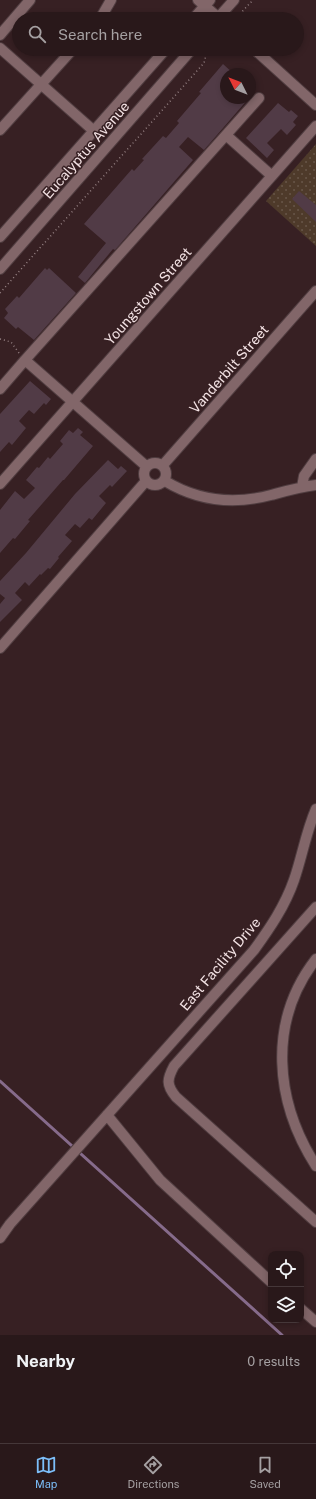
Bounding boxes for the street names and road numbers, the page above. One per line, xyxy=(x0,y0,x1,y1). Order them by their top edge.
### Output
street label: Eucalyptus Avenue xyxy=(39,98,133,202)
street label: Youngstown Street xyxy=(101,244,195,348)
street label: Vanderbilt Street xyxy=(186,322,272,416)
street label: East Facility Drive xyxy=(176,914,264,1014)

